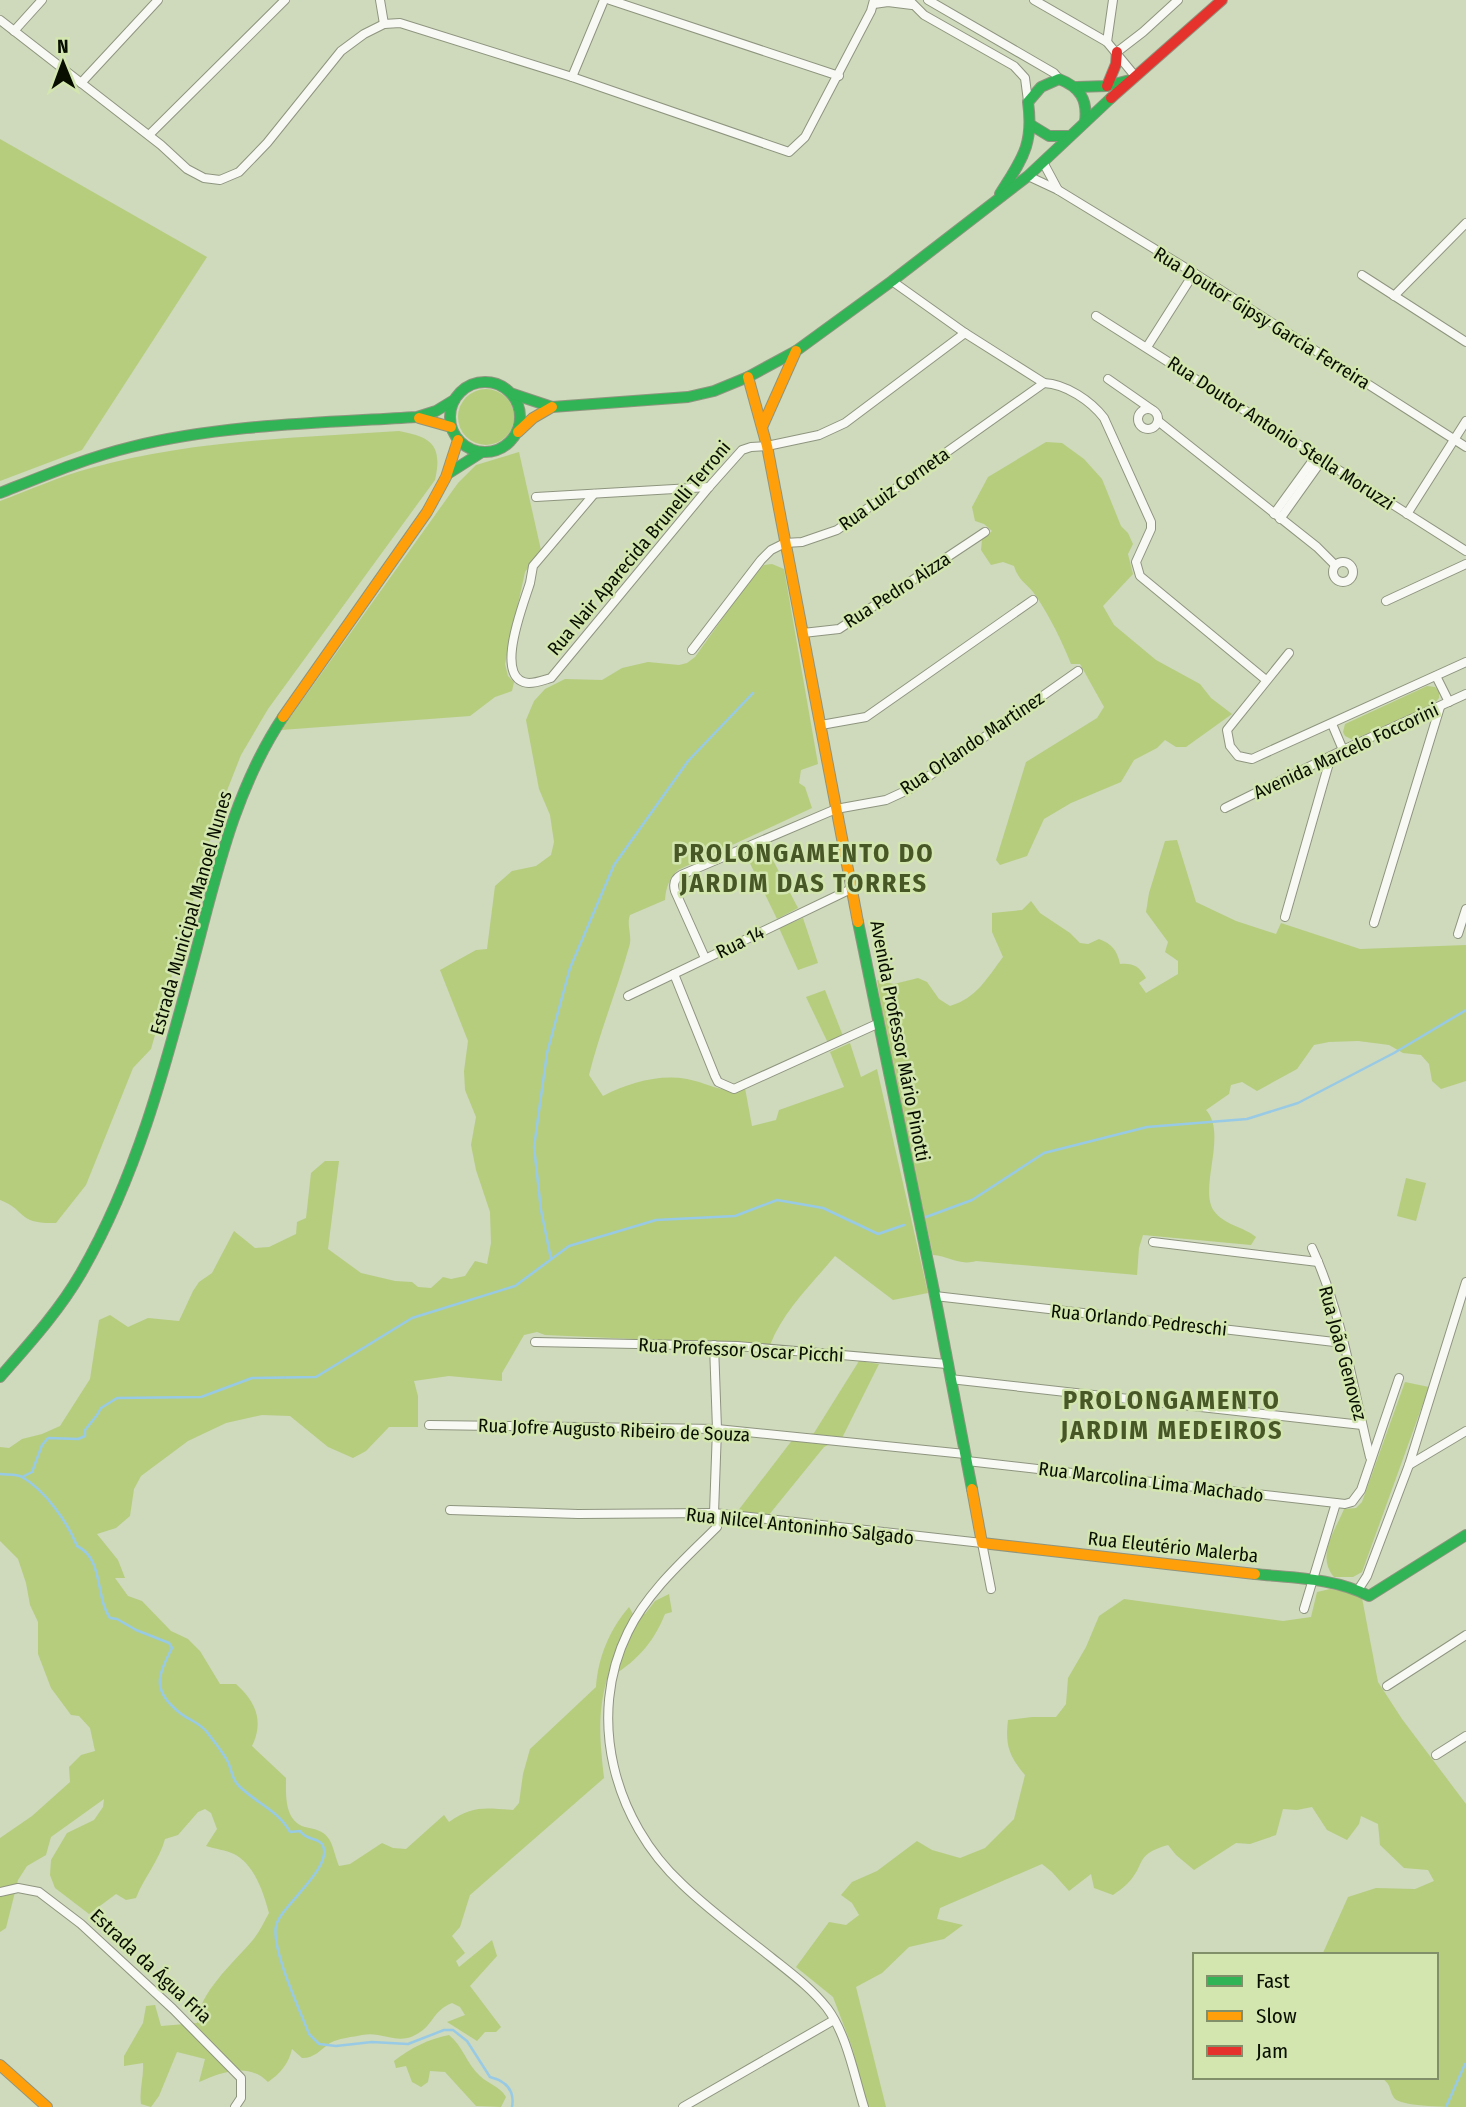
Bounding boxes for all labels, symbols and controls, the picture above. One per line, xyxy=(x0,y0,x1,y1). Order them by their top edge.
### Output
north arrow xyxy=(28,28,98,98)
text: N xyxy=(57,35,69,58)
street label: Rua Doutor Gipsy Garcia Ferreira xyxy=(1150,242,1374,394)
street label: Rua Doutor Antonio Stella Moruzzi xyxy=(1163,351,1399,515)
street label: Rua Nair Aparecida Brunelli Terroni xyxy=(543,436,735,660)
street label: Rua Luiz Corneta xyxy=(834,442,954,536)
street label: Rua Pedro Aizza xyxy=(839,547,955,633)
street label: Rua Orlando Martinez xyxy=(896,686,1049,800)
street label: Avenida Marcelo Foccorini xyxy=(1250,698,1442,804)
street label: Estrada Municipal Manoel Nunes xyxy=(145,788,237,1038)
district label: PROLONGAMENTO DO JARDIM DAS TORRES xyxy=(673,838,935,899)
street label: Avenida Professor Mário Pinotti xyxy=(865,919,935,1163)
street label: Rua 14 xyxy=(712,921,768,963)
street label: Rua João Genovez xyxy=(1314,1283,1372,1423)
street label: Rua Orlando Pedreschi xyxy=(1050,1299,1228,1341)
street label: Rua Professor Oscar Picchi xyxy=(638,1333,844,1367)
district label: PROLONGAMENTO JARDIM MEDEIROS xyxy=(1060,1385,1283,1446)
street label: Rua Jofre Augusto Ribeiro de Souza xyxy=(478,1414,750,1446)
street label: Rua Marcolina Lima Machado xyxy=(1037,1457,1265,1507)
street label: Rua Nilcel Antoninho Salgado xyxy=(685,1503,915,1549)
street label: Rua Eleutério Malerba xyxy=(1087,1527,1259,1567)
street label: Estrada da Água Fria xyxy=(86,1904,216,2028)
legend xyxy=(1193,1953,1438,2079)
text: Fast xyxy=(1256,1968,1290,1994)
text: Slow xyxy=(1256,2003,1297,2029)
text: Jam xyxy=(1256,2038,1288,2064)

